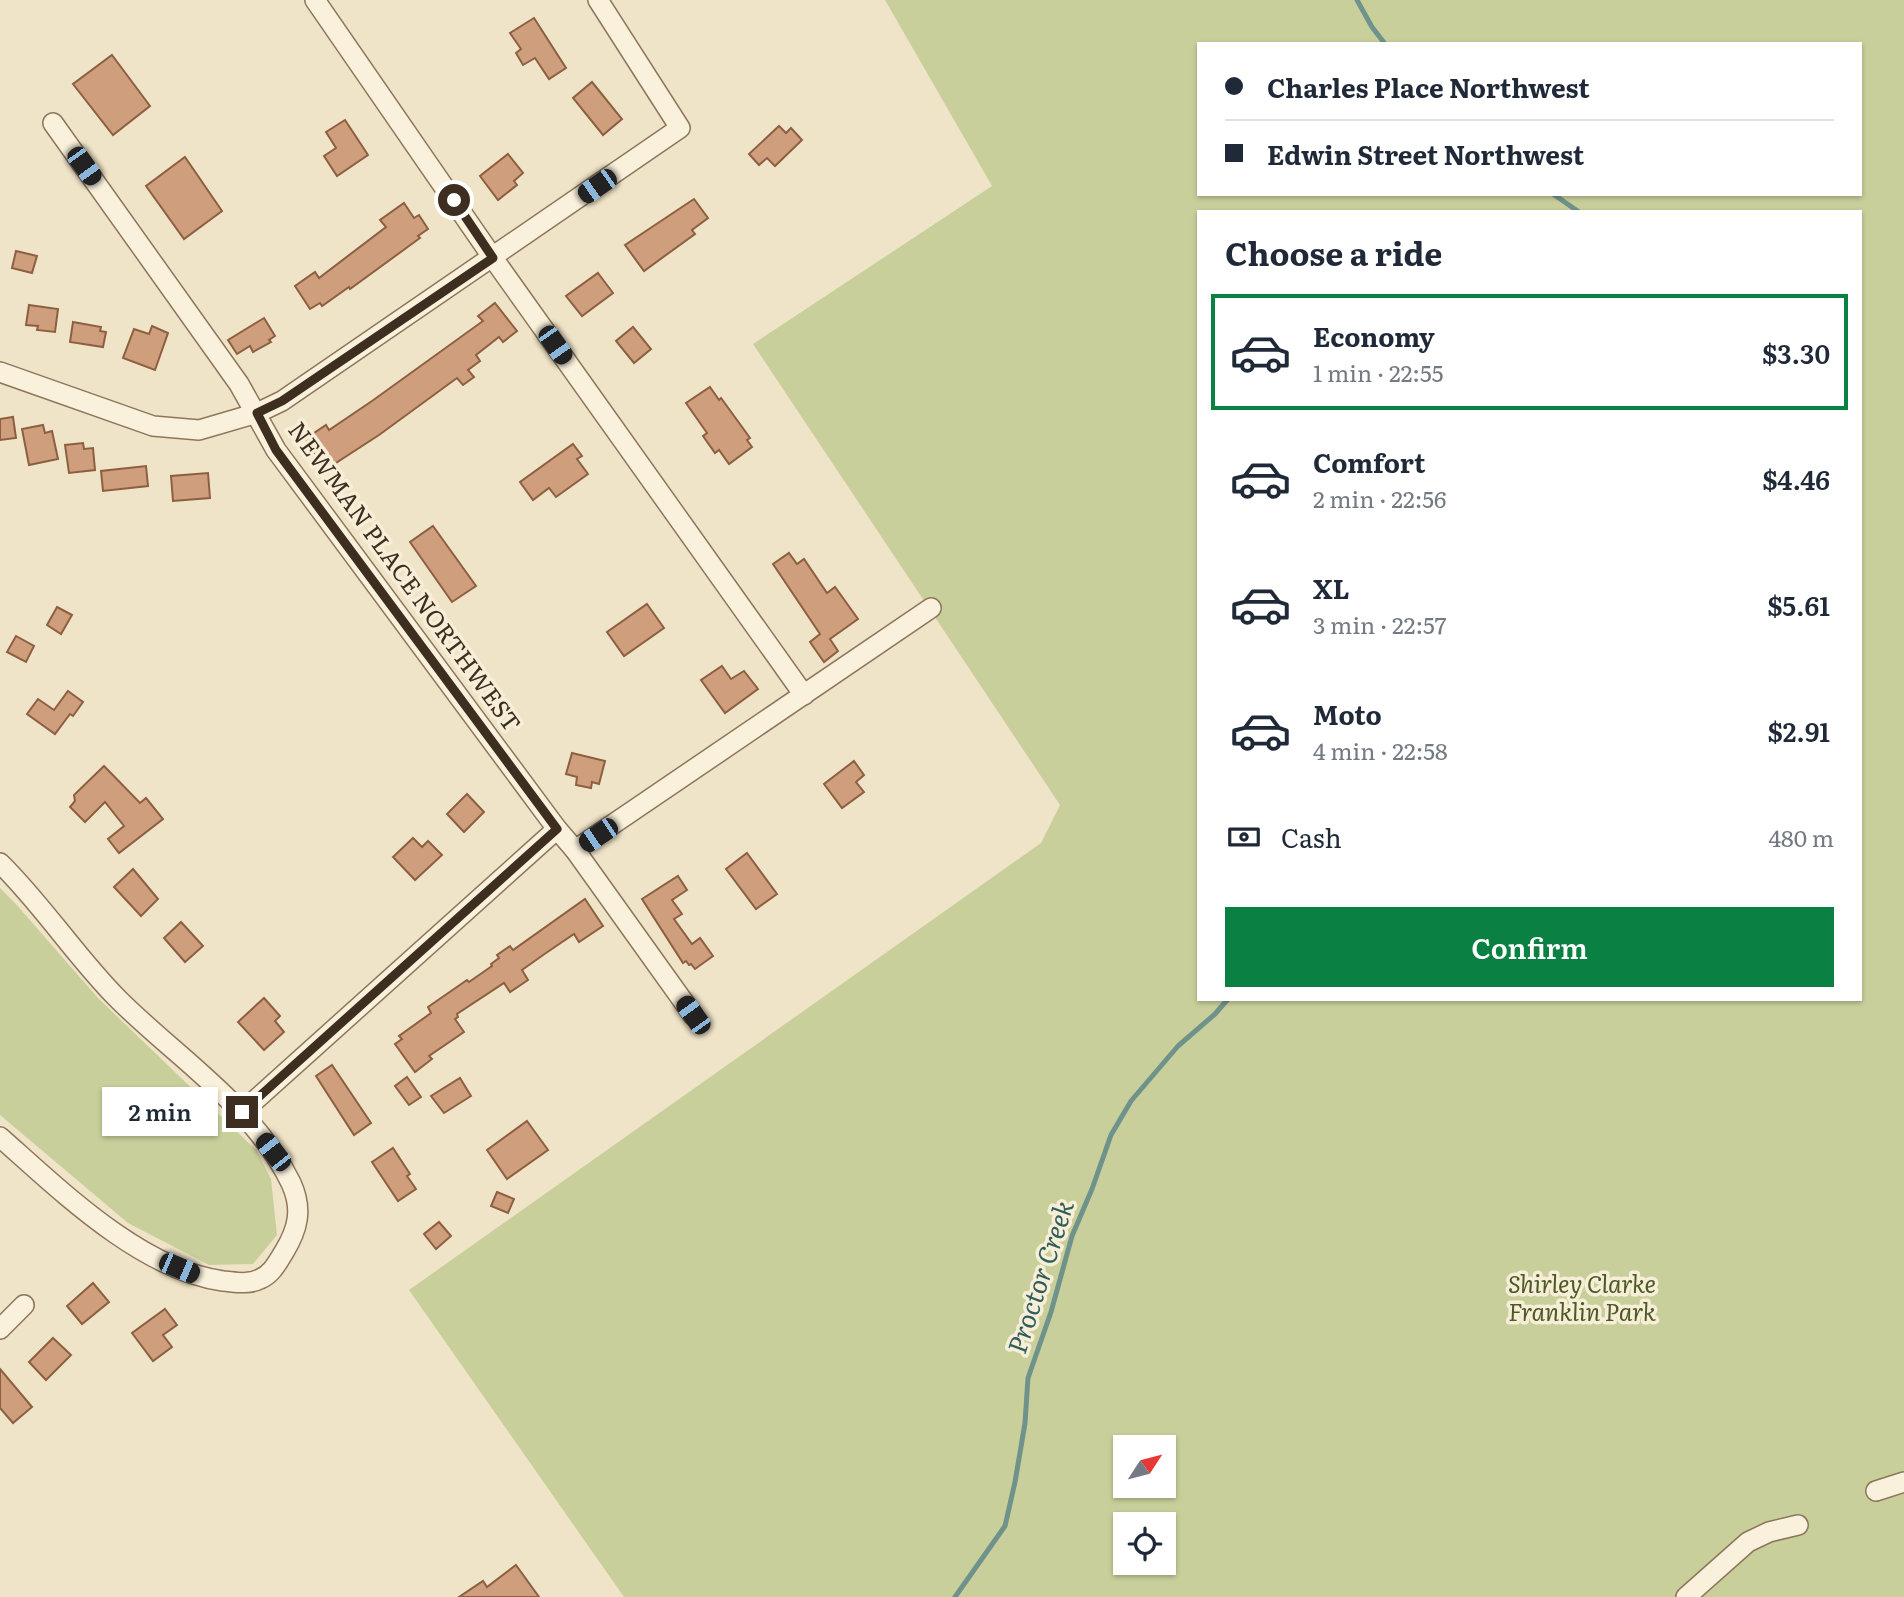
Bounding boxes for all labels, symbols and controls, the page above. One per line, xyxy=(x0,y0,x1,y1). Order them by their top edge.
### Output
text: Charles Place Northwest xyxy=(1267,67,1590,106)
text: Edwin Street Northwest xyxy=(1267,134,1584,173)
car xyxy=(64,143,105,189)
car xyxy=(574,165,621,207)
route start xyxy=(438,184,470,216)
text: Choose a ride xyxy=(1225,228,1442,276)
text: Economy xyxy=(1313,316,1435,355)
icon: car xyxy=(1229,321,1292,384)
car xyxy=(535,322,576,368)
text: $3.30 xyxy=(1762,333,1830,372)
text: 1 min · 22:55 xyxy=(1313,355,1443,389)
street label: NEWMAN PLACE NORTHWEST xyxy=(281,413,531,738)
text: Comfort xyxy=(1313,442,1425,481)
icon: car xyxy=(1229,447,1292,510)
text: $4.46 xyxy=(1762,459,1830,498)
text: 2 min · 22:56 xyxy=(1313,481,1446,515)
text: XL xyxy=(1313,568,1350,607)
icon: car xyxy=(1229,573,1292,636)
text: $5.61 xyxy=(1767,585,1830,624)
text: 3 min · 22:57 xyxy=(1313,607,1446,641)
text: Moto xyxy=(1313,694,1382,733)
icon: car xyxy=(1229,699,1292,762)
text: $2.91 xyxy=(1768,711,1830,750)
text: 4 min · 22:58 xyxy=(1313,733,1448,767)
car xyxy=(575,815,622,855)
text: Cash xyxy=(1281,817,1342,856)
icon: cash xyxy=(1225,818,1263,856)
text: 480 m xyxy=(1768,820,1834,854)
button: Confirm xyxy=(1225,907,1834,987)
car xyxy=(673,992,714,1038)
callout: 2 min xyxy=(102,1088,218,1136)
text: 2 min xyxy=(128,1094,192,1128)
route end xyxy=(226,1096,258,1128)
car xyxy=(252,1129,295,1175)
water label: Proctor Creek xyxy=(996,1194,1082,1358)
car xyxy=(156,1250,203,1286)
park label: Shirley Clarke Franklin Park xyxy=(1508,1265,1657,1328)
north arrow xyxy=(1113,1435,1176,1498)
map controls xyxy=(1113,1435,1176,1575)
button: locate xyxy=(1113,1512,1176,1575)

